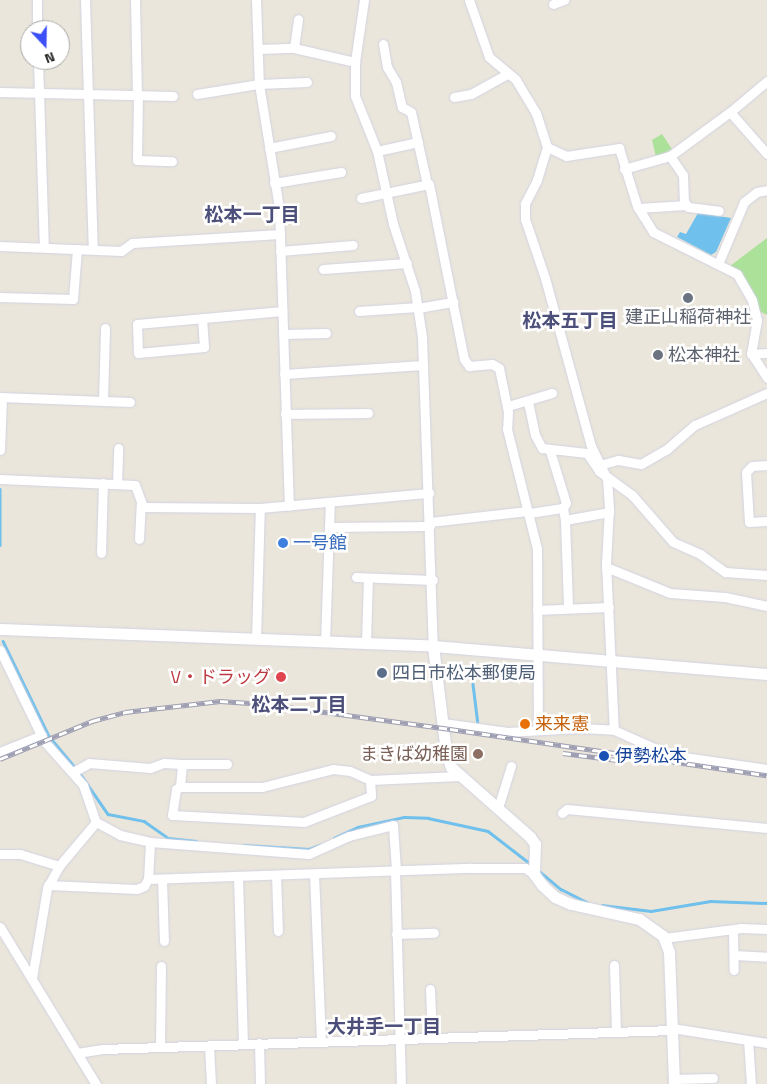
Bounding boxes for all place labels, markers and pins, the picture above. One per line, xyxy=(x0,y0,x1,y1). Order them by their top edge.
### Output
marker: 建正山稲荷神社 xyxy=(682,292,694,304)
place label: 建正山稲荷神社 xyxy=(625,306,751,328)
place label: 松本神社 xyxy=(668,344,740,366)
marker: 松本神社 xyxy=(652,349,664,361)
place label: 一号館 xyxy=(293,532,347,554)
marker: 一号館 xyxy=(277,537,289,549)
place label: 四日市松本郵便局 xyxy=(392,662,536,684)
place label: V・ドラッグ xyxy=(171,666,271,688)
marker: 四日市松本郵便局 xyxy=(376,667,388,679)
marker: V・ドラッグ xyxy=(275,671,287,683)
place label: 来来憲 xyxy=(535,713,589,735)
marker: 来来憲 xyxy=(519,718,531,730)
place label: まきば幼稚園 xyxy=(360,743,468,765)
place label: 伊勢松本 xyxy=(615,745,687,767)
marker: まきば幼稚園 xyxy=(472,748,484,760)
marker: 伊勢松本 xyxy=(597,749,611,763)

